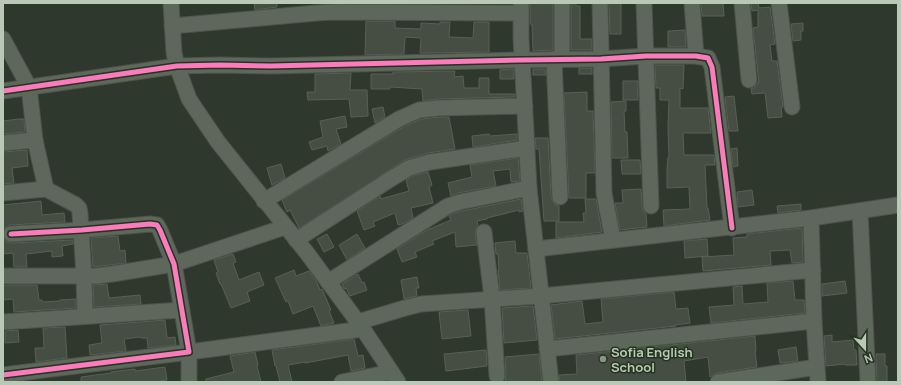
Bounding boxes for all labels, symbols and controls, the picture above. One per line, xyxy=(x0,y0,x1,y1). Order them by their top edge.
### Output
north arrow xyxy=(845,329,885,369)
place label: Sofia English School xyxy=(611,343,693,376)
text: N xyxy=(862,350,875,367)
marker: Sofia English School xyxy=(598,354,608,364)

